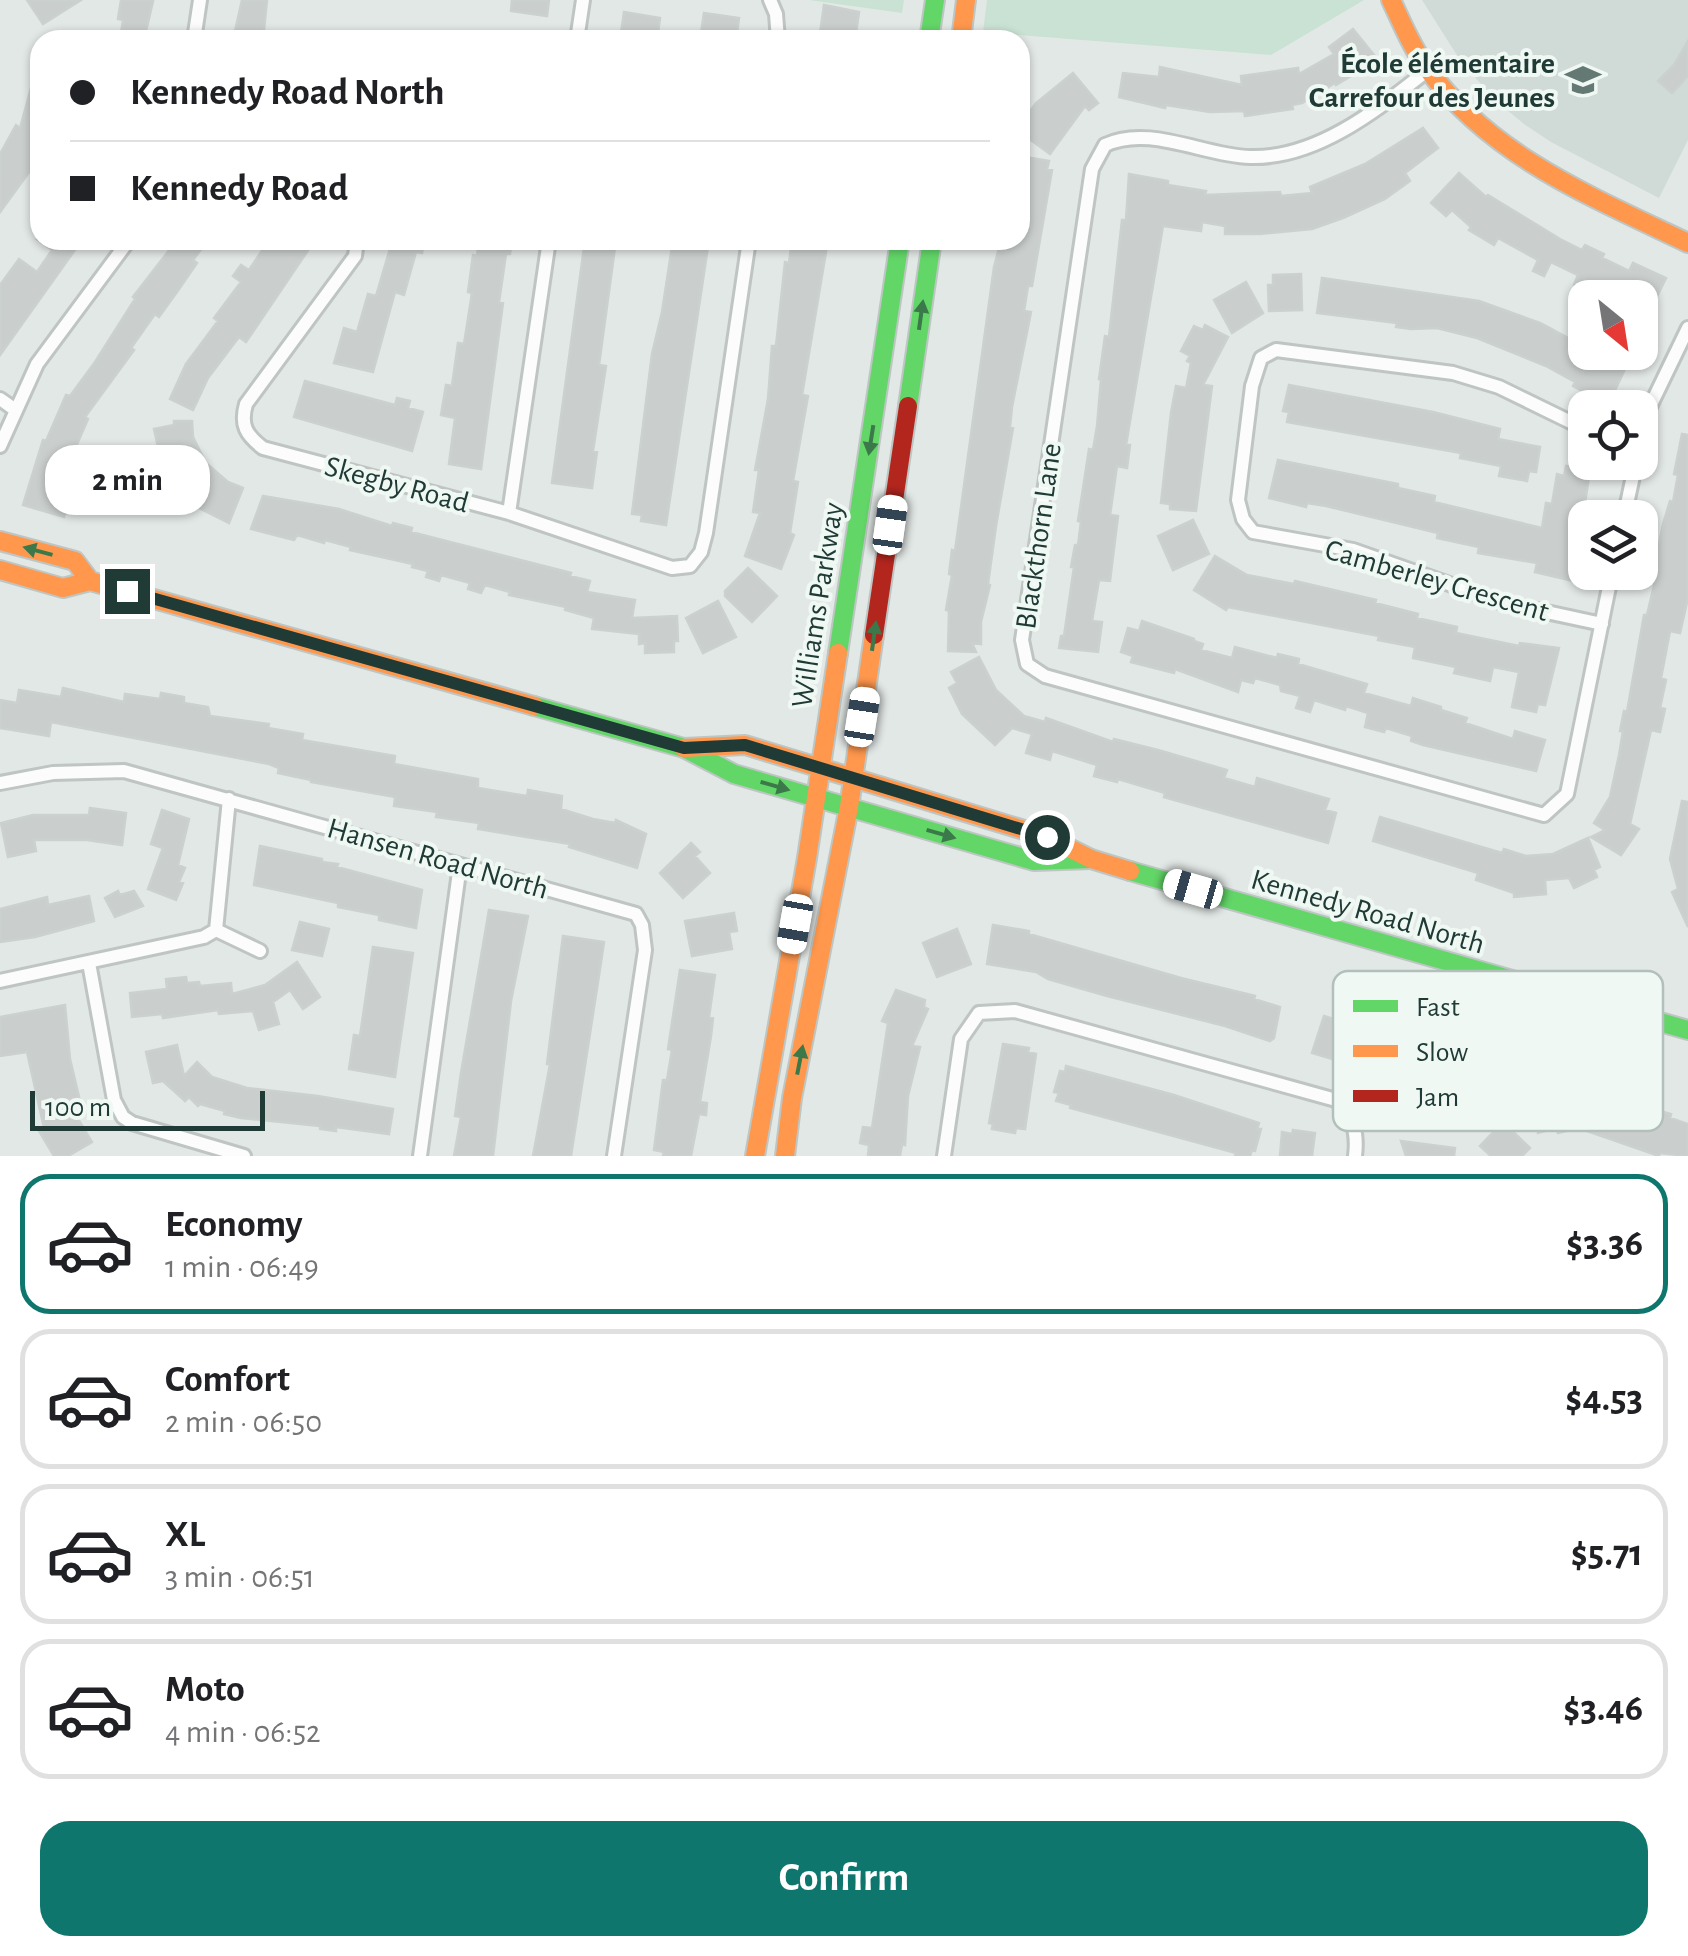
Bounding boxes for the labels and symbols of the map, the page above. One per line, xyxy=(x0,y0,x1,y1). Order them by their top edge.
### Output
place label: École élémentaire Carrefour des Jeunes xyxy=(1309,46,1555,113)
school or university icon: École élémentaire Carrefour des Jeunes xyxy=(1564,61,1602,99)
north arrow xyxy=(1568,280,1658,370)
one-way arrow xyxy=(914,298,930,330)
one-way arrow xyxy=(862,425,878,457)
street label: Blackthorn Lane xyxy=(1011,441,1067,631)
callout: 2 min xyxy=(44,446,210,516)
street label: Skegby Road xyxy=(322,451,472,519)
car xyxy=(871,493,909,557)
street label: Williams Parkway xyxy=(787,500,849,710)
street label: Camberley Crescent xyxy=(1321,535,1552,627)
one-way arrow xyxy=(22,542,53,558)
route end xyxy=(105,569,150,614)
one-way arrow xyxy=(866,620,882,652)
car xyxy=(842,685,882,749)
one-way arrow xyxy=(760,779,791,794)
street label: Hansen Road North xyxy=(324,813,552,905)
route start xyxy=(1025,815,1070,860)
one-way arrow xyxy=(926,827,957,842)
street label: Kennedy Road North xyxy=(1248,864,1488,960)
car xyxy=(1160,866,1226,912)
car xyxy=(775,892,815,956)
legend xyxy=(1333,971,1663,1131)
text: Fast xyxy=(1416,994,1460,1022)
text: Slow xyxy=(1416,1039,1468,1067)
one-way arrow xyxy=(792,1044,808,1075)
text: Jam xyxy=(1416,1084,1459,1112)
scale bar xyxy=(30,1086,265,1130)

